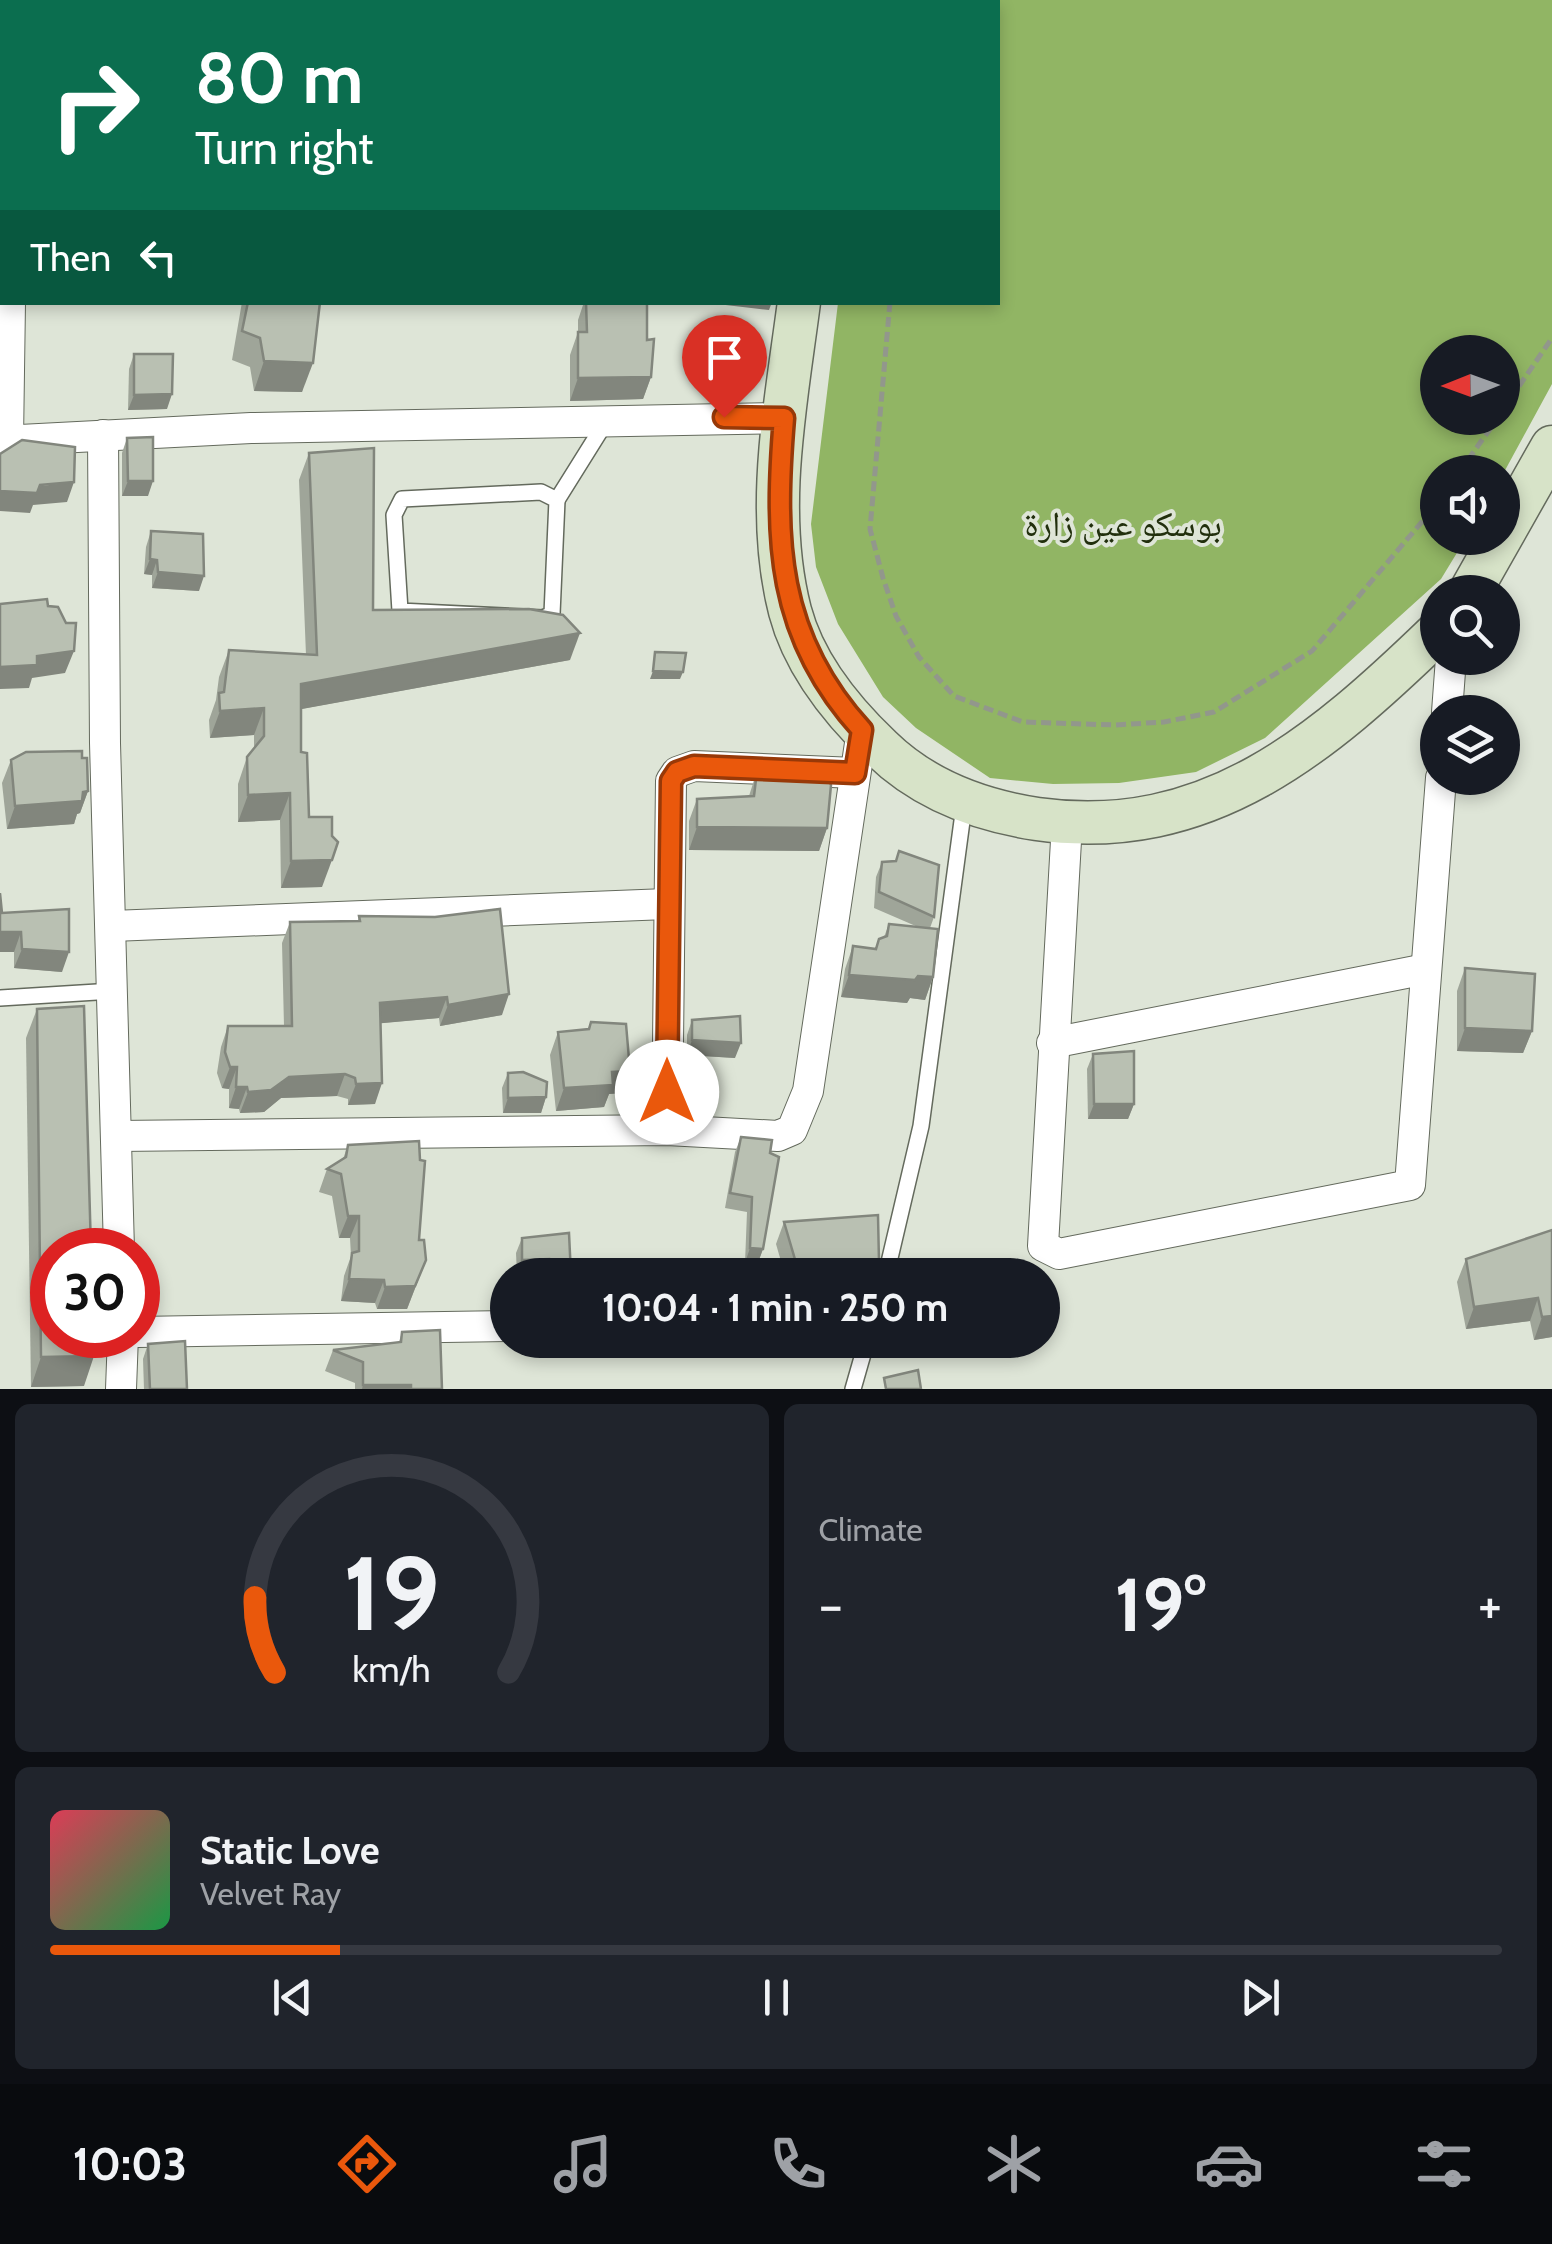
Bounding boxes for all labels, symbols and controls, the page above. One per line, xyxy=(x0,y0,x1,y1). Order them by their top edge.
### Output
text: 80 m xyxy=(195,35,363,121)
icon: right xyxy=(30,40,160,170)
text: Turn right xyxy=(195,121,374,175)
icon: left xyxy=(131,230,186,285)
text: Then xyxy=(30,234,111,281)
pin xyxy=(682,315,767,418)
icon: arrive xyxy=(697,330,752,385)
north arrow xyxy=(1420,335,1520,435)
map controls xyxy=(1420,335,1520,795)
button: sound xyxy=(1420,455,1520,555)
park label: بوسكو عين زارة xyxy=(1024,502,1222,545)
button: search xyxy=(1420,575,1520,675)
button: layers xyxy=(1420,695,1520,795)
position arrow xyxy=(615,1040,719,1144)
speed limit sign: 30 xyxy=(30,1228,160,1358)
text: 10:04 · 1 min · 250 m xyxy=(602,1284,948,1331)
text: Climate xyxy=(819,1510,923,1549)
text: 19 xyxy=(343,1530,440,1656)
text: 19° xyxy=(1115,1559,1206,1650)
text: − xyxy=(819,1571,843,1638)
text: + xyxy=(1478,1571,1502,1638)
text: km/h xyxy=(353,1648,431,1691)
text: Static Love xyxy=(200,1827,379,1874)
text: Velvet Ray xyxy=(200,1874,341,1913)
icon: previous xyxy=(265,1970,320,2025)
icon: pause xyxy=(749,1970,804,2025)
icon: next xyxy=(1233,1970,1288,2025)
icon: directions xyxy=(332,2129,402,2199)
icon: music xyxy=(548,2129,618,2199)
icon: phone xyxy=(763,2129,833,2199)
icon: climate xyxy=(979,2129,1049,2199)
icon: car xyxy=(1194,2129,1264,2199)
icon: filters xyxy=(1409,2129,1479,2199)
text: 10:03 xyxy=(73,2137,187,2191)

